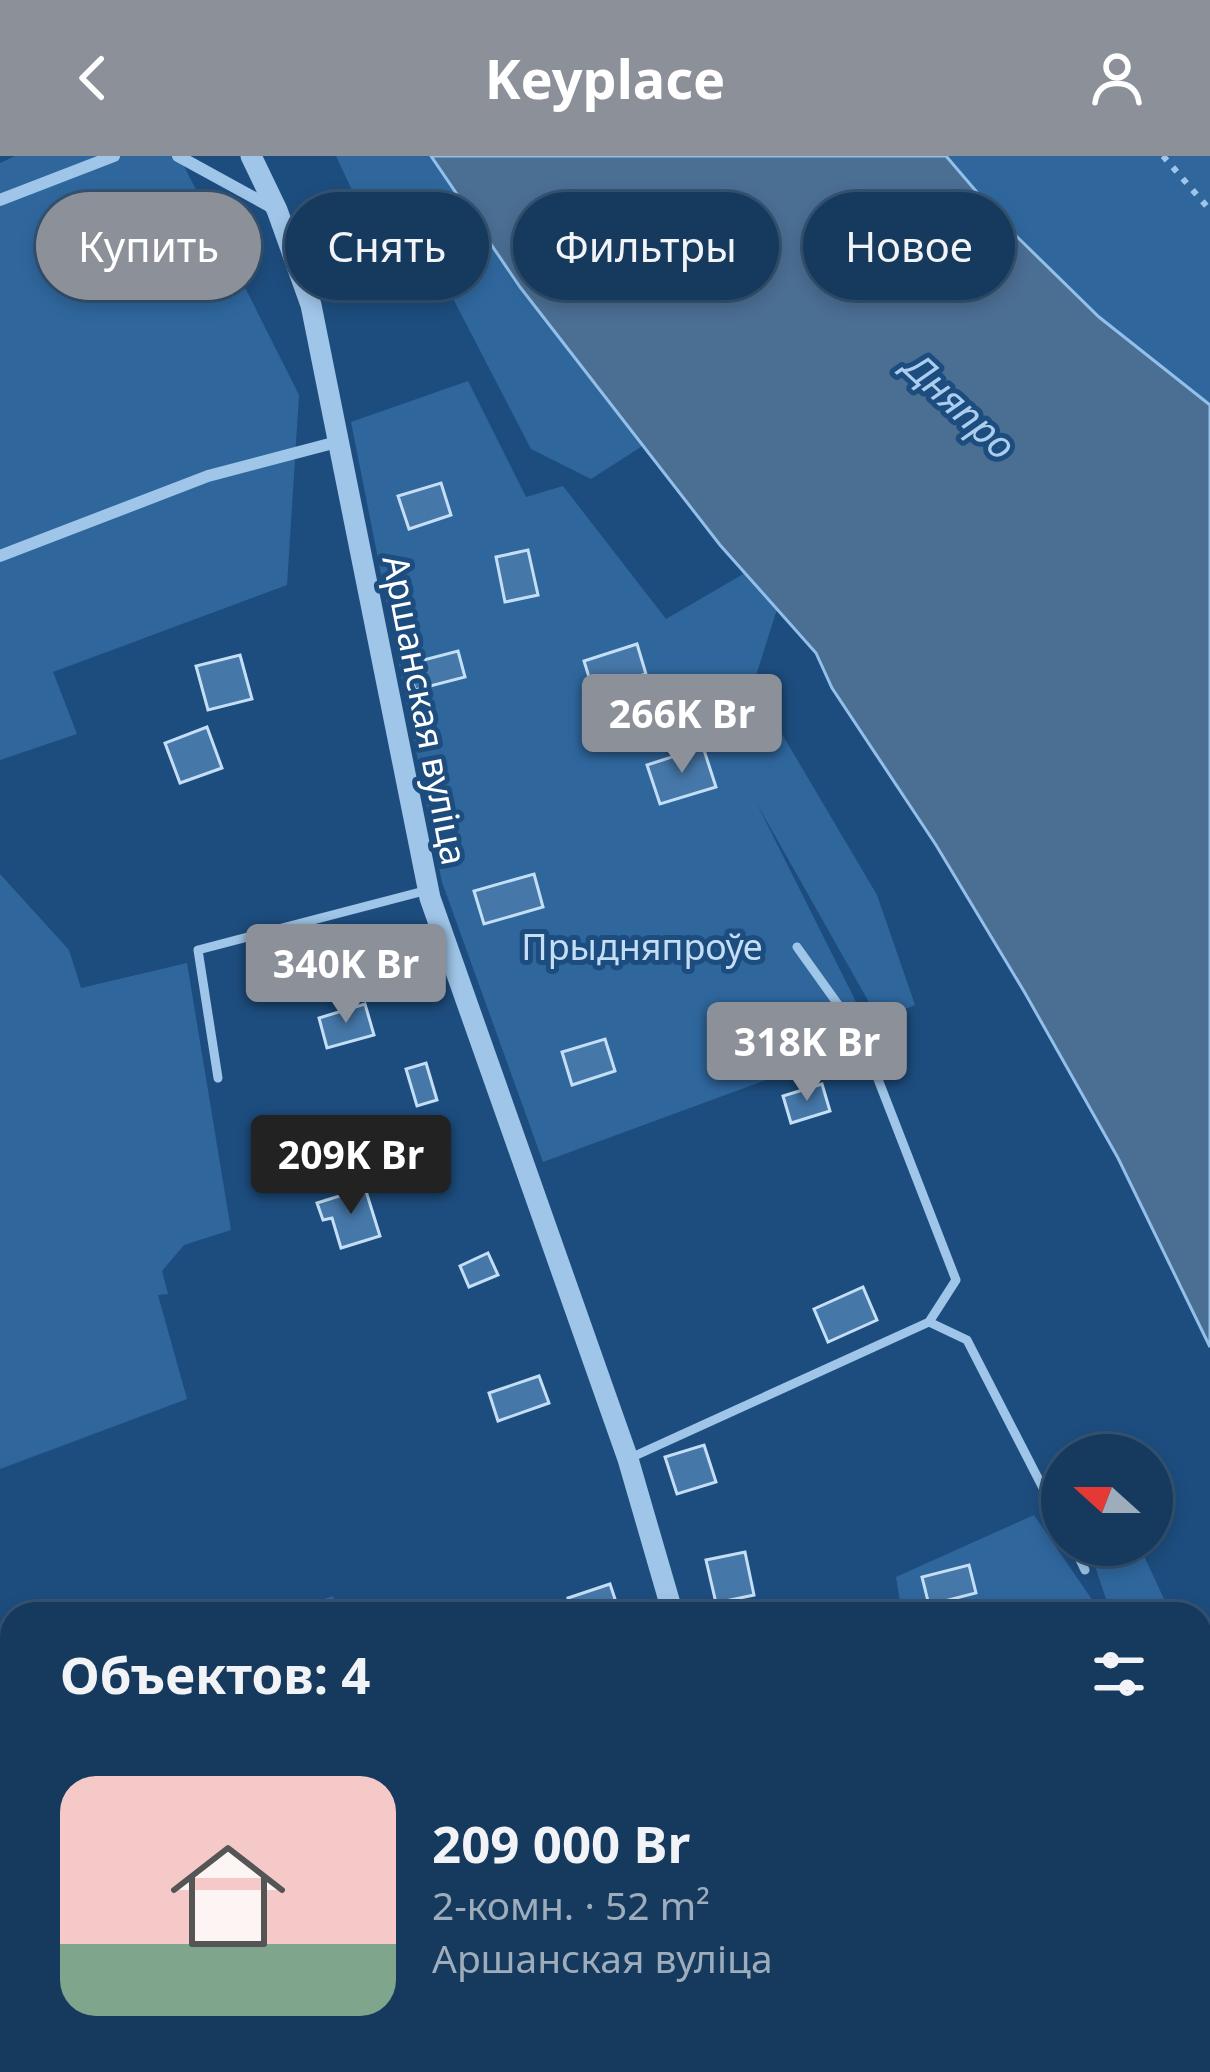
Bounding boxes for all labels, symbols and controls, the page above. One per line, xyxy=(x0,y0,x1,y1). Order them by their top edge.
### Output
text: Keyplace xyxy=(485,41,725,115)
icon: back xyxy=(60,45,126,111)
icon: person xyxy=(1084,45,1150,111)
chip: Купить xyxy=(36,192,261,300)
chip: Снять xyxy=(285,192,489,300)
chip: Фильтры xyxy=(513,192,779,300)
chip: Новое xyxy=(803,192,1015,300)
water label: Дняпро xyxy=(891,337,1029,470)
street label: Аршанская вуліца xyxy=(371,551,480,869)
pin: 266K Br xyxy=(571,674,793,776)
text: 266K Br xyxy=(609,686,755,739)
park label: Прыдняпроўе xyxy=(521,922,763,971)
pin: 340K Br xyxy=(235,924,457,1026)
text: 340K Br xyxy=(273,936,419,989)
pin: 318K Br xyxy=(696,1002,918,1104)
text: 318K Br xyxy=(734,1014,880,1067)
pin: 209K Br xyxy=(240,1115,462,1217)
text: 209K Br xyxy=(278,1127,424,1180)
north arrow xyxy=(1041,1434,1173,1566)
map controls xyxy=(1041,1434,1173,1566)
text: Объектов: 4 xyxy=(60,1639,370,1709)
icon: filters xyxy=(1086,1641,1152,1707)
text: 209 000 Br xyxy=(432,1808,690,1878)
icon: home xyxy=(156,1824,300,1968)
text: 2-комн. · 52 m² xyxy=(432,1878,710,1931)
text: Аршанская вуліца xyxy=(432,1931,773,1984)

